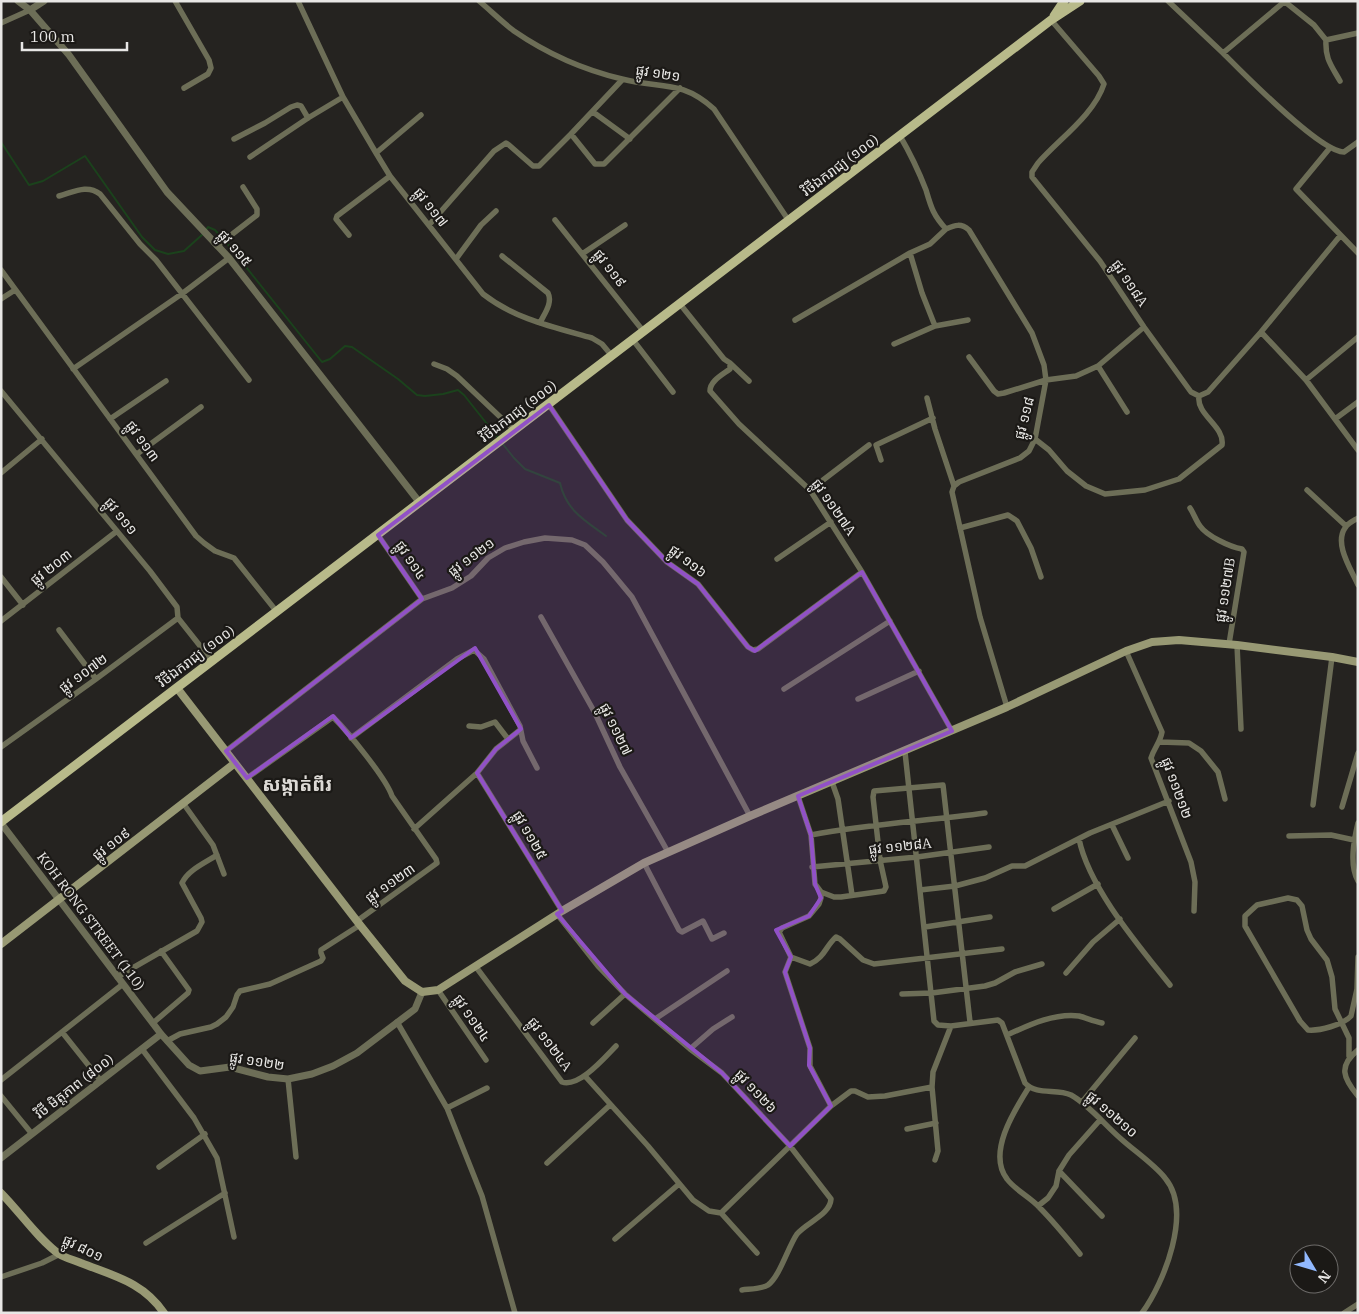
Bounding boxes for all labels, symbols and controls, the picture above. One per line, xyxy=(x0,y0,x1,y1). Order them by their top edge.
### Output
scale bar xyxy=(22,20,128,52)
text: 100 m xyxy=(30,27,75,46)
street label: ផ្លូវ ១២១ xyxy=(634,61,682,89)
street label: វិថីឯករាជ្យ (១០០) xyxy=(797,130,882,200)
street label: ផ្លូវ ១១៧ xyxy=(407,184,452,232)
street label: ផ្លូវ ១១៥ xyxy=(212,226,256,272)
street label: ផ្លូវ ១១៩ xyxy=(587,245,630,293)
street label: ផ្លូវ ១១៨A xyxy=(1105,256,1152,312)
street label: វិថីឯករាជ្យ (១០០) xyxy=(475,376,560,446)
street label: ផ្លូវ ១១៨ xyxy=(1010,395,1041,442)
street label: ផ្លូវ ១១៣ xyxy=(119,417,164,467)
street label: ផ្លូវ ១១២៧A xyxy=(805,475,860,541)
street label: ផ្លូវ ១១១ xyxy=(98,493,142,540)
street label: ផ្លូវ ១១២១ xyxy=(444,534,500,583)
street label: ផ្លូវ ១១៤ xyxy=(389,537,431,585)
street label: ផ្លូវ ១១៦ xyxy=(663,541,711,584)
street label: ផ្លូវ ២០៣ xyxy=(26,545,77,591)
street label: ផ្លូវ ១១២៧B xyxy=(1211,556,1242,624)
street label: វិថីឯករាជ្យ (១០០) xyxy=(153,621,238,691)
street label: ផ្លូវ ១០៧២ xyxy=(55,649,113,699)
street label: ផ្លូវ ១១២៧ xyxy=(593,700,636,759)
street label: ផ្លូវ ១១២១២ xyxy=(1155,755,1196,822)
district label: សង្កាត់ពីរ xyxy=(262,772,332,796)
street label: ផ្លូវ ១១២៥ xyxy=(506,807,551,864)
street label: ផ្លូវ ១០៩ xyxy=(88,824,136,867)
street label: ផ្លូវ ១១២៨A xyxy=(867,834,933,861)
street label: KOH RONG STREET (110) xyxy=(33,848,149,994)
street label: ផ្លូវ ១១២៣ xyxy=(361,859,420,909)
street label: ផ្លូវ ១១២៤ xyxy=(447,991,495,1047)
street label: ផ្លូវ ១១២៤A xyxy=(521,1013,577,1077)
street label: ផ្លូវ ១១២២ xyxy=(228,1048,286,1077)
street label: វិថី មិត្តភាព (៨០០) xyxy=(30,1050,117,1123)
street label: ផ្លូវ ១១២៦ xyxy=(729,1065,781,1119)
street label: ផ្លូវ ១១២១០ xyxy=(1080,1087,1142,1144)
street label: ផ្លូវ ៨០១ xyxy=(58,1230,106,1268)
north arrow xyxy=(1289,1244,1339,1294)
text: N xyxy=(1314,1267,1335,1287)

